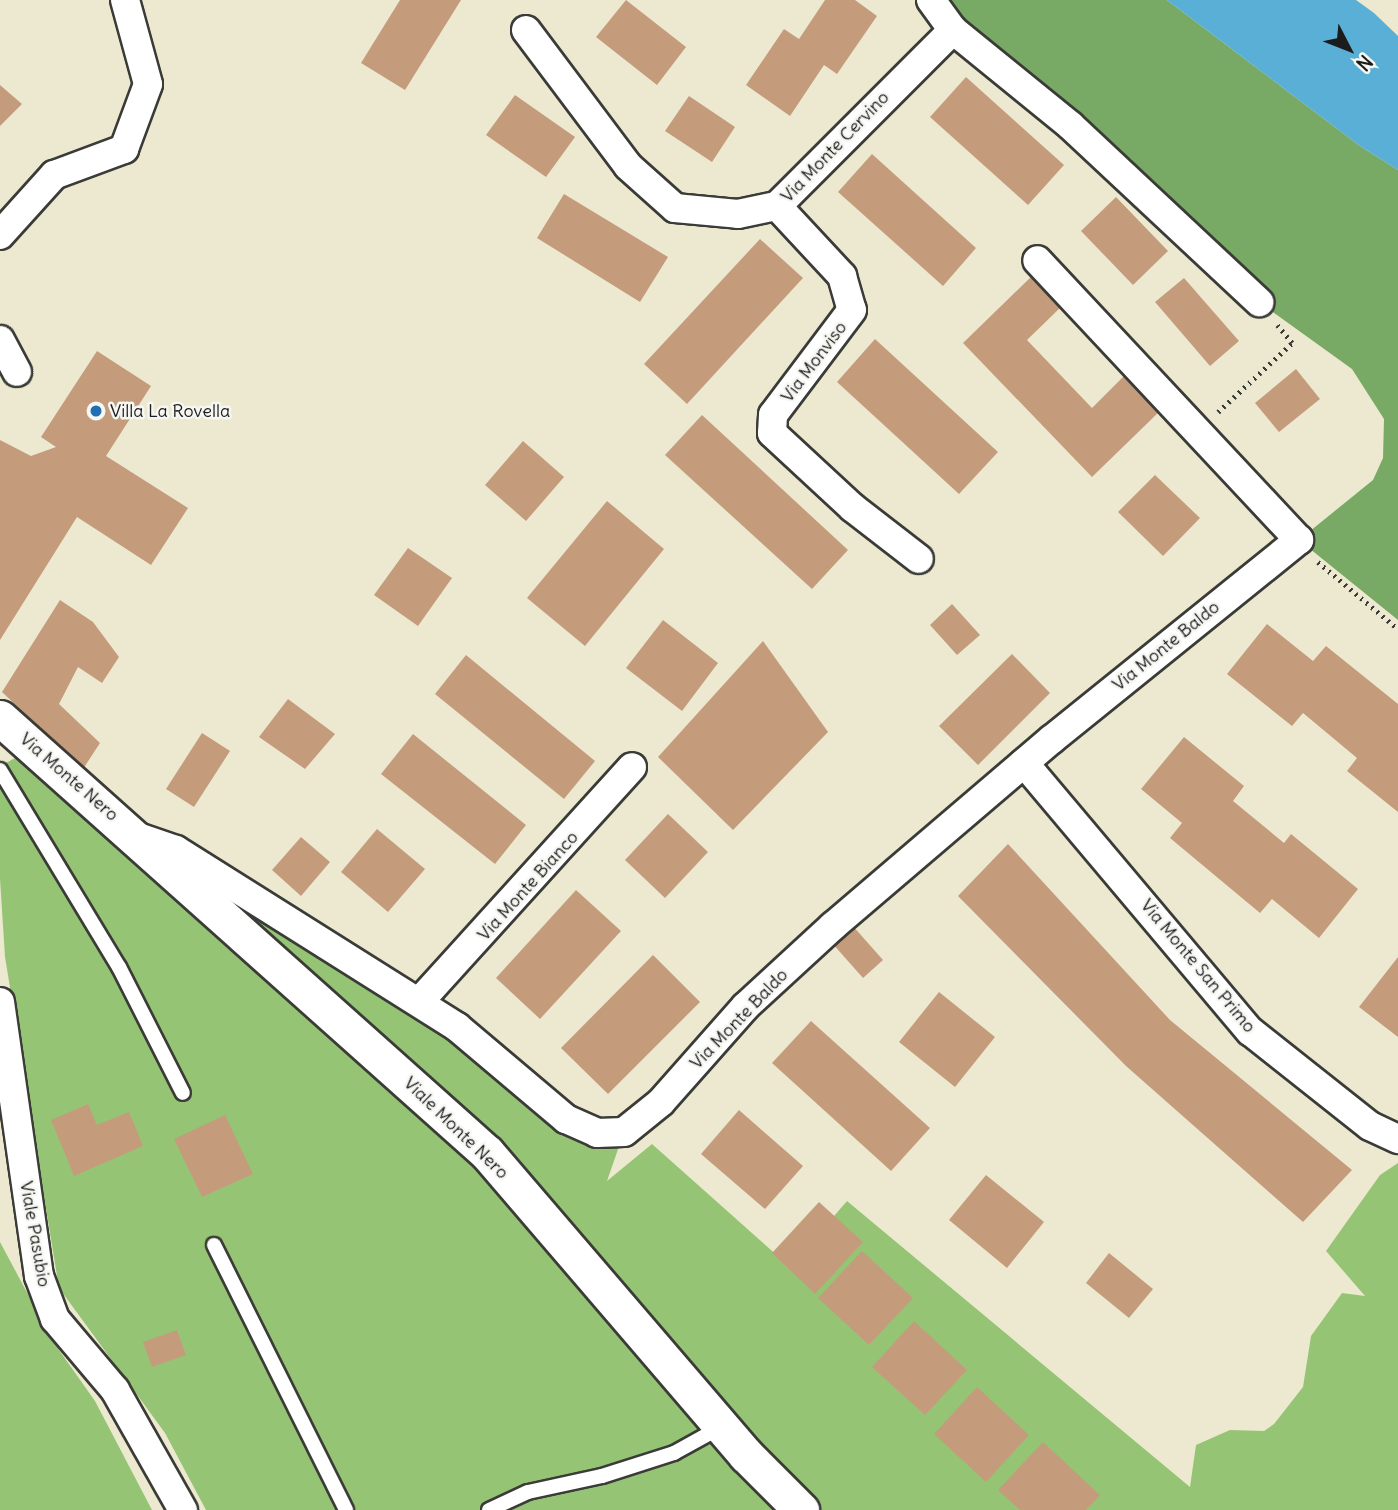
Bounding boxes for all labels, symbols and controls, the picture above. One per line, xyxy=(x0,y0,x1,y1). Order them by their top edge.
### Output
north arrow xyxy=(1314,14,1384,84)
text: N xyxy=(1351,50,1378,76)
street label: Via Monte Cervino xyxy=(776,87,894,207)
street label: Via Monviso xyxy=(777,317,851,407)
place label: Villa La Rovella xyxy=(110,400,230,422)
marker: Villa La Rovella xyxy=(88,403,104,419)
street label: Via Monte Baldo xyxy=(1108,596,1224,696)
street label: Via Monte Nero xyxy=(15,728,123,826)
street label: Via Monte Bianco xyxy=(473,827,583,945)
street label: Via Monte San Primo xyxy=(1136,895,1260,1037)
street label: Via Monte Baldo xyxy=(686,964,792,1074)
street label: Viale Monte Nero xyxy=(399,1072,513,1184)
street label: Viale Pasubio xyxy=(15,1179,55,1289)

